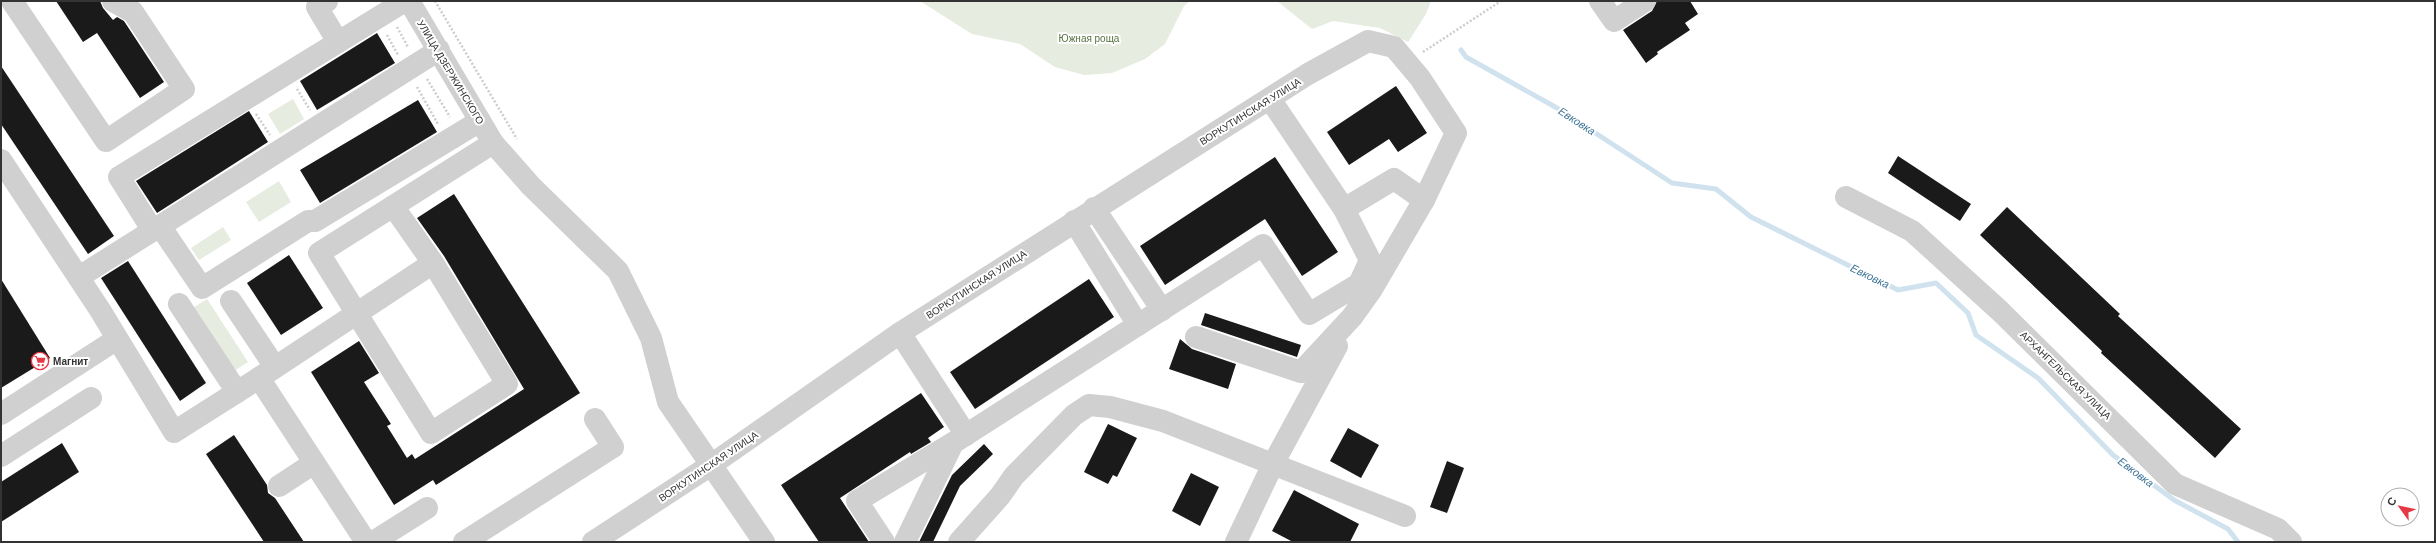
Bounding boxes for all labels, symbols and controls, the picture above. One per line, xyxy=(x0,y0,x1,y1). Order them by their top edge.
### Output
street label: УЛИЦА ДЗЕРЖИНСКОГО xyxy=(414,18,487,127)
park label: Южная роща xyxy=(1059,32,1120,45)
street label: ВОРКУТИНСКАЯ УЛИЦА xyxy=(1197,75,1304,148)
water label: Евковка xyxy=(1556,104,1598,138)
street label: ВОРКУТИНСКАЯ УЛИЦА xyxy=(924,247,1029,322)
water label: Евковка xyxy=(1848,261,1892,291)
street label: АРХАНГЕЛЬСКАЯ УЛИЦА xyxy=(2017,328,2114,423)
supermarket icon: Магнит xyxy=(30,351,50,371)
place label: Магнит xyxy=(53,355,88,368)
street label: ВОРКУТИНСКАЯ УЛИЦА xyxy=(656,428,761,505)
water label: Евковка xyxy=(2115,454,2157,490)
north arrow xyxy=(2380,487,2420,527)
text: С xyxy=(2384,494,2400,509)

